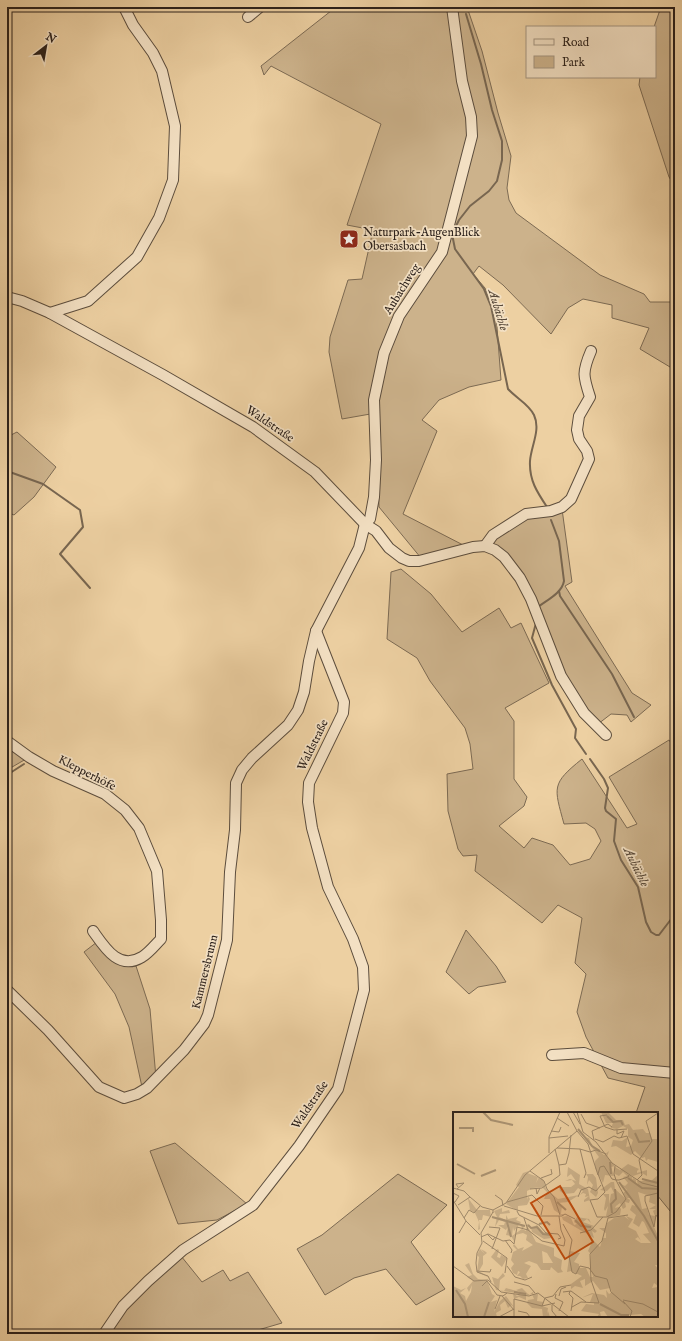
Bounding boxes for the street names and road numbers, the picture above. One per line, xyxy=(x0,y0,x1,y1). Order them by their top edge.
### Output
street label: Aubachweg xyxy=(380,260,424,318)
street label: Waldstraße xyxy=(243,402,297,446)
street label: Waldstraße xyxy=(294,716,332,773)
street label: Klepperhöfe xyxy=(55,752,119,795)
street label: Kammersbrunn xyxy=(188,933,222,1011)
street label: Waldstraße xyxy=(288,1078,332,1132)

